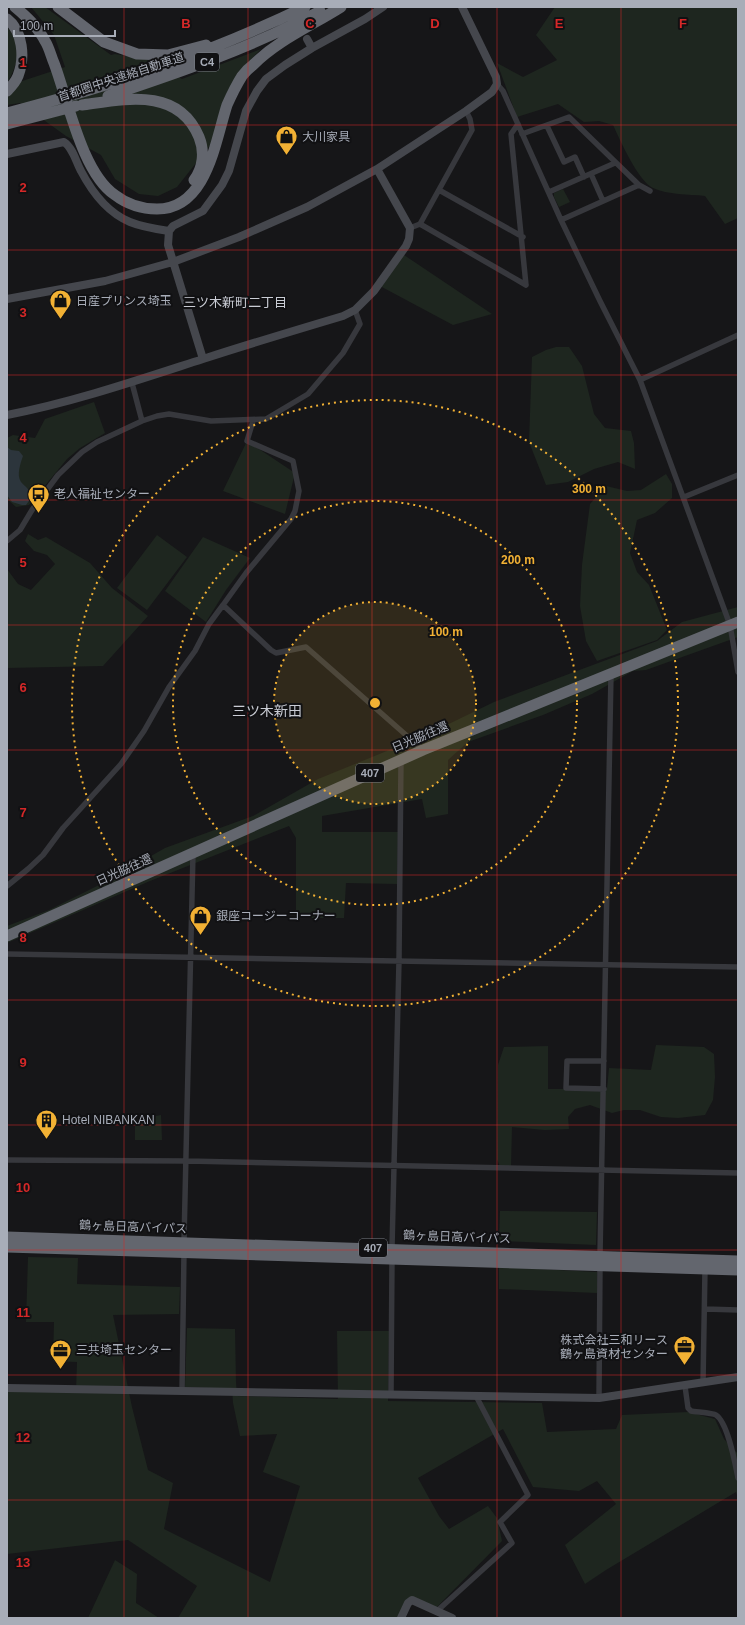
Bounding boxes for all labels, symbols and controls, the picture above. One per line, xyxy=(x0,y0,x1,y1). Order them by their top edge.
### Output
scale bar xyxy=(14,12,115,38)
text: B xyxy=(181,16,191,31)
text: C xyxy=(305,16,315,31)
text: D xyxy=(430,16,440,31)
text: E xyxy=(555,16,564,31)
text: F xyxy=(679,16,687,31)
text: 100 m xyxy=(20,19,53,33)
street label: 首都圏中央連絡自動車道 xyxy=(56,50,186,104)
road number: C4 xyxy=(195,53,219,71)
text: 1 xyxy=(19,55,27,70)
shop icon: 大川家具 xyxy=(274,124,300,157)
place label: 大川家具 xyxy=(302,130,350,144)
text: 2 xyxy=(19,180,27,195)
shop icon: 日産プリンス埼玉 xyxy=(47,288,73,321)
place label: 日産プリンス埼玉 xyxy=(76,294,172,308)
district label: 三ツ木新町二丁目 xyxy=(183,295,287,310)
text: 3 xyxy=(19,305,27,320)
text: 4 xyxy=(19,430,27,445)
bus stop icon: 老人福祉センター xyxy=(25,481,51,514)
text: 300 m xyxy=(572,482,606,496)
place label: 老人福祉センター xyxy=(54,487,150,501)
text: 200 m xyxy=(501,553,535,567)
text: 5 xyxy=(19,555,27,570)
text: 100 m xyxy=(429,625,463,639)
text: 6 xyxy=(19,680,27,695)
centre of rings xyxy=(368,696,382,710)
district label: 三ツ木新田 xyxy=(232,703,302,719)
street label: 日光脇往還 xyxy=(390,719,450,755)
road number: 407 xyxy=(356,764,384,782)
text: 7 xyxy=(19,805,27,820)
street label: 日光脇往還 xyxy=(94,851,154,889)
shop icon: 銀座コージーコーナー xyxy=(187,903,213,936)
place label: 銀座コージーコーナー xyxy=(216,909,336,923)
text: 8 xyxy=(19,930,27,945)
text: 9 xyxy=(19,1055,27,1070)
building icon: Hotel NIBANKAN xyxy=(34,1107,60,1140)
place label: Hotel NIBANKAN xyxy=(62,1113,155,1127)
text: 10 xyxy=(16,1180,30,1195)
street label: 鶴ヶ島日高バイパス xyxy=(79,1218,187,1236)
street label: 鶴ヶ島日高バイパス xyxy=(403,1228,511,1246)
road number: 407 xyxy=(359,1239,387,1257)
text: 11 xyxy=(16,1305,30,1320)
place label: 株式会社三和リース 鶴ヶ島資材センター xyxy=(560,1333,668,1361)
office icon: 株式会社三和リース 鶴ヶ島資材センター xyxy=(671,1334,697,1367)
office icon: 三共埼玉センター xyxy=(48,1337,74,1370)
place label: 三共埼玉センター xyxy=(76,1343,172,1357)
text: 12 xyxy=(16,1430,30,1445)
text: 13 xyxy=(16,1555,30,1570)

